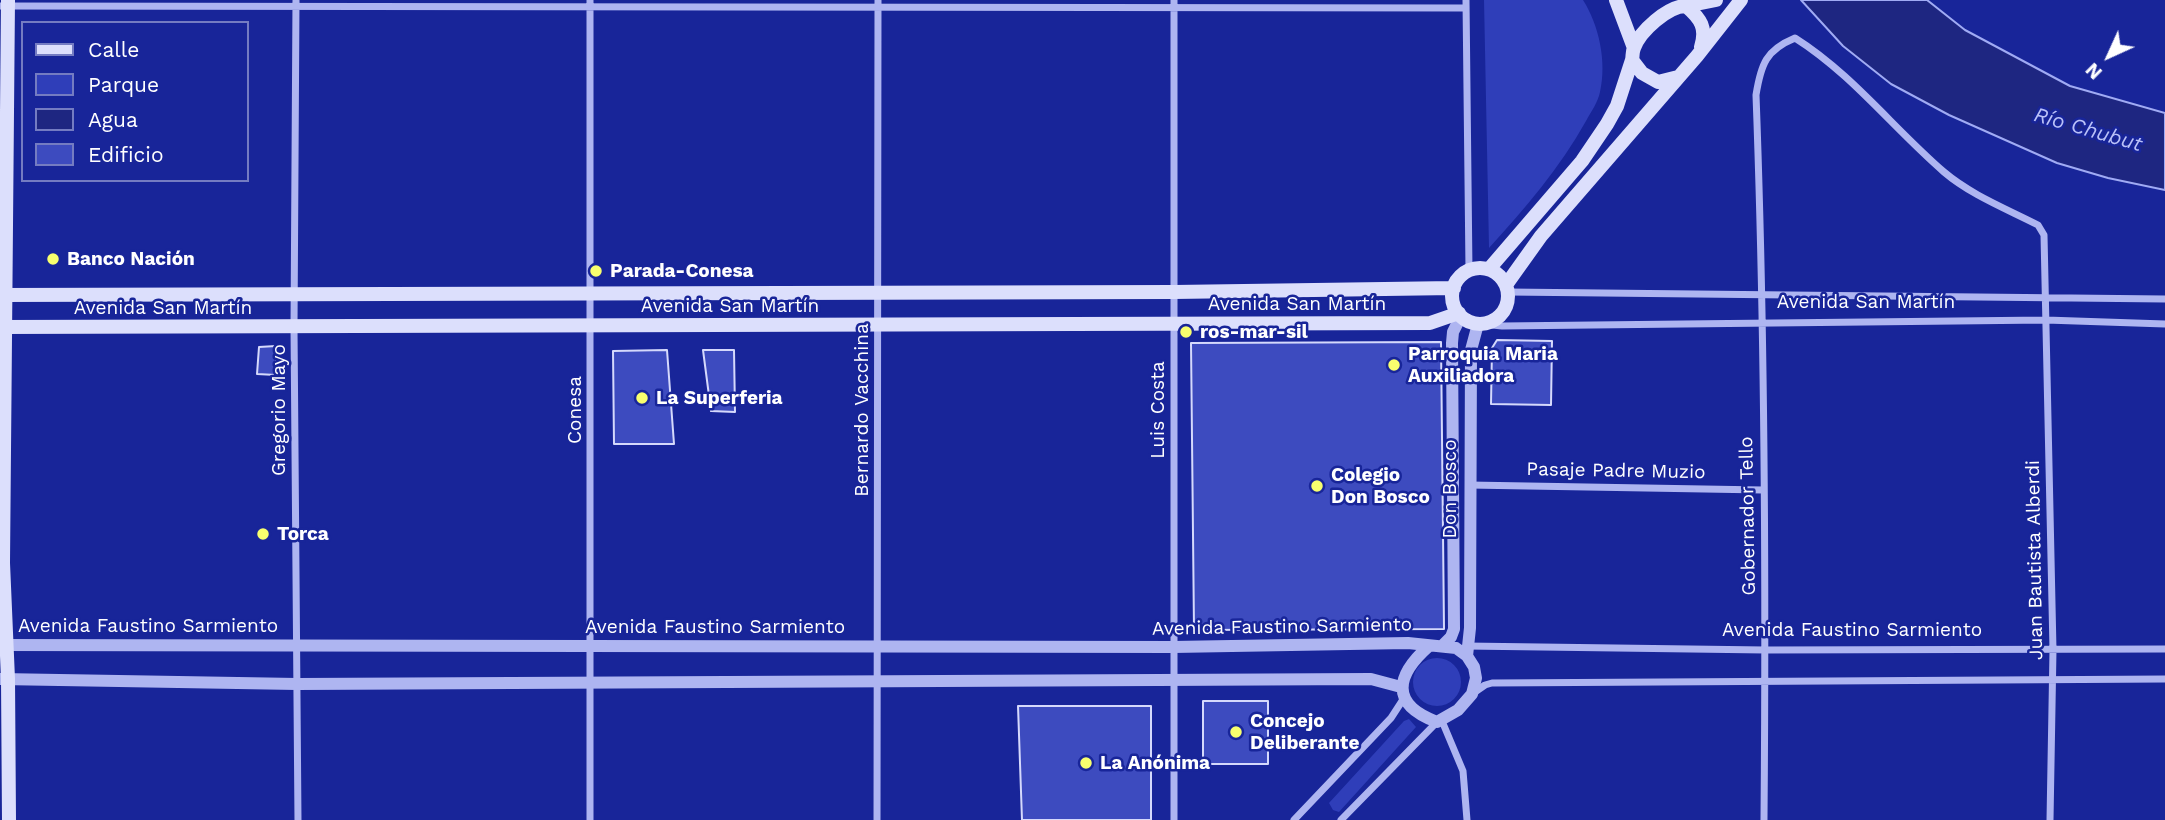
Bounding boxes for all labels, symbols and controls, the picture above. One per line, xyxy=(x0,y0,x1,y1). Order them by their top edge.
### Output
legend xyxy=(21,21,248,182)
north arrow xyxy=(2074,21,2144,91)
text: Calle xyxy=(88,37,139,62)
text: N xyxy=(2081,58,2107,84)
text: Parque xyxy=(88,72,159,97)
water label: Río Chubut xyxy=(2031,103,2145,157)
text: Agua xyxy=(88,107,138,132)
text: Edificio xyxy=(88,142,164,167)
place label: Banco Nación xyxy=(67,248,195,270)
marker: Banco Nación xyxy=(45,251,61,267)
place label: Parada-Conesa xyxy=(610,260,754,282)
marker: Parada-Conesa xyxy=(588,263,604,279)
street label: Avenida San Martín xyxy=(1777,291,1955,313)
street label: Avenida San Martín xyxy=(1208,293,1386,315)
street label: Avenida San Martín xyxy=(641,295,819,317)
street label: Avenida San Martín xyxy=(74,297,252,319)
place label: ros-mar-sil xyxy=(1200,321,1308,343)
street label: Bernardo Vacchina xyxy=(851,323,873,497)
marker: ros-mar-sil xyxy=(1178,324,1194,340)
place label: Parroquia Maria Auxiliadora xyxy=(1408,343,1558,387)
street label: Gregorio Mayo xyxy=(268,344,290,476)
marker: Parroquia Maria Auxiliadora xyxy=(1386,357,1402,373)
street label: Luis Costa xyxy=(1147,361,1169,459)
street label: Conesa xyxy=(564,376,586,444)
place label: La Superferia xyxy=(656,387,783,409)
marker: La Superferia xyxy=(634,390,650,406)
street label: Gobernador Tello xyxy=(1735,436,1761,596)
street label: Don Bosco xyxy=(1439,439,1461,539)
street label: Pasaje Padre Muzio xyxy=(1526,458,1706,484)
street label: Juan Bautista Alberdi xyxy=(2022,460,2048,660)
place label: Colegio Don Bosco xyxy=(1331,464,1430,508)
marker: Colegio Don Bosco xyxy=(1309,478,1325,494)
place label: Torca xyxy=(277,523,329,545)
marker: Torca xyxy=(255,526,271,542)
street label: Avenida Faustino Sarmiento xyxy=(1152,613,1412,641)
street label: Avenida Faustino Sarmiento xyxy=(18,615,278,637)
street label: Avenida Faustino Sarmiento xyxy=(585,616,845,638)
street label: Avenida Faustino Sarmiento xyxy=(1722,619,1982,641)
place label: Concejo Deliberante xyxy=(1250,710,1359,754)
marker: Concejo Deliberante xyxy=(1228,724,1244,740)
place label: La Anónima xyxy=(1100,752,1210,774)
marker: La Anónima xyxy=(1078,755,1094,771)

